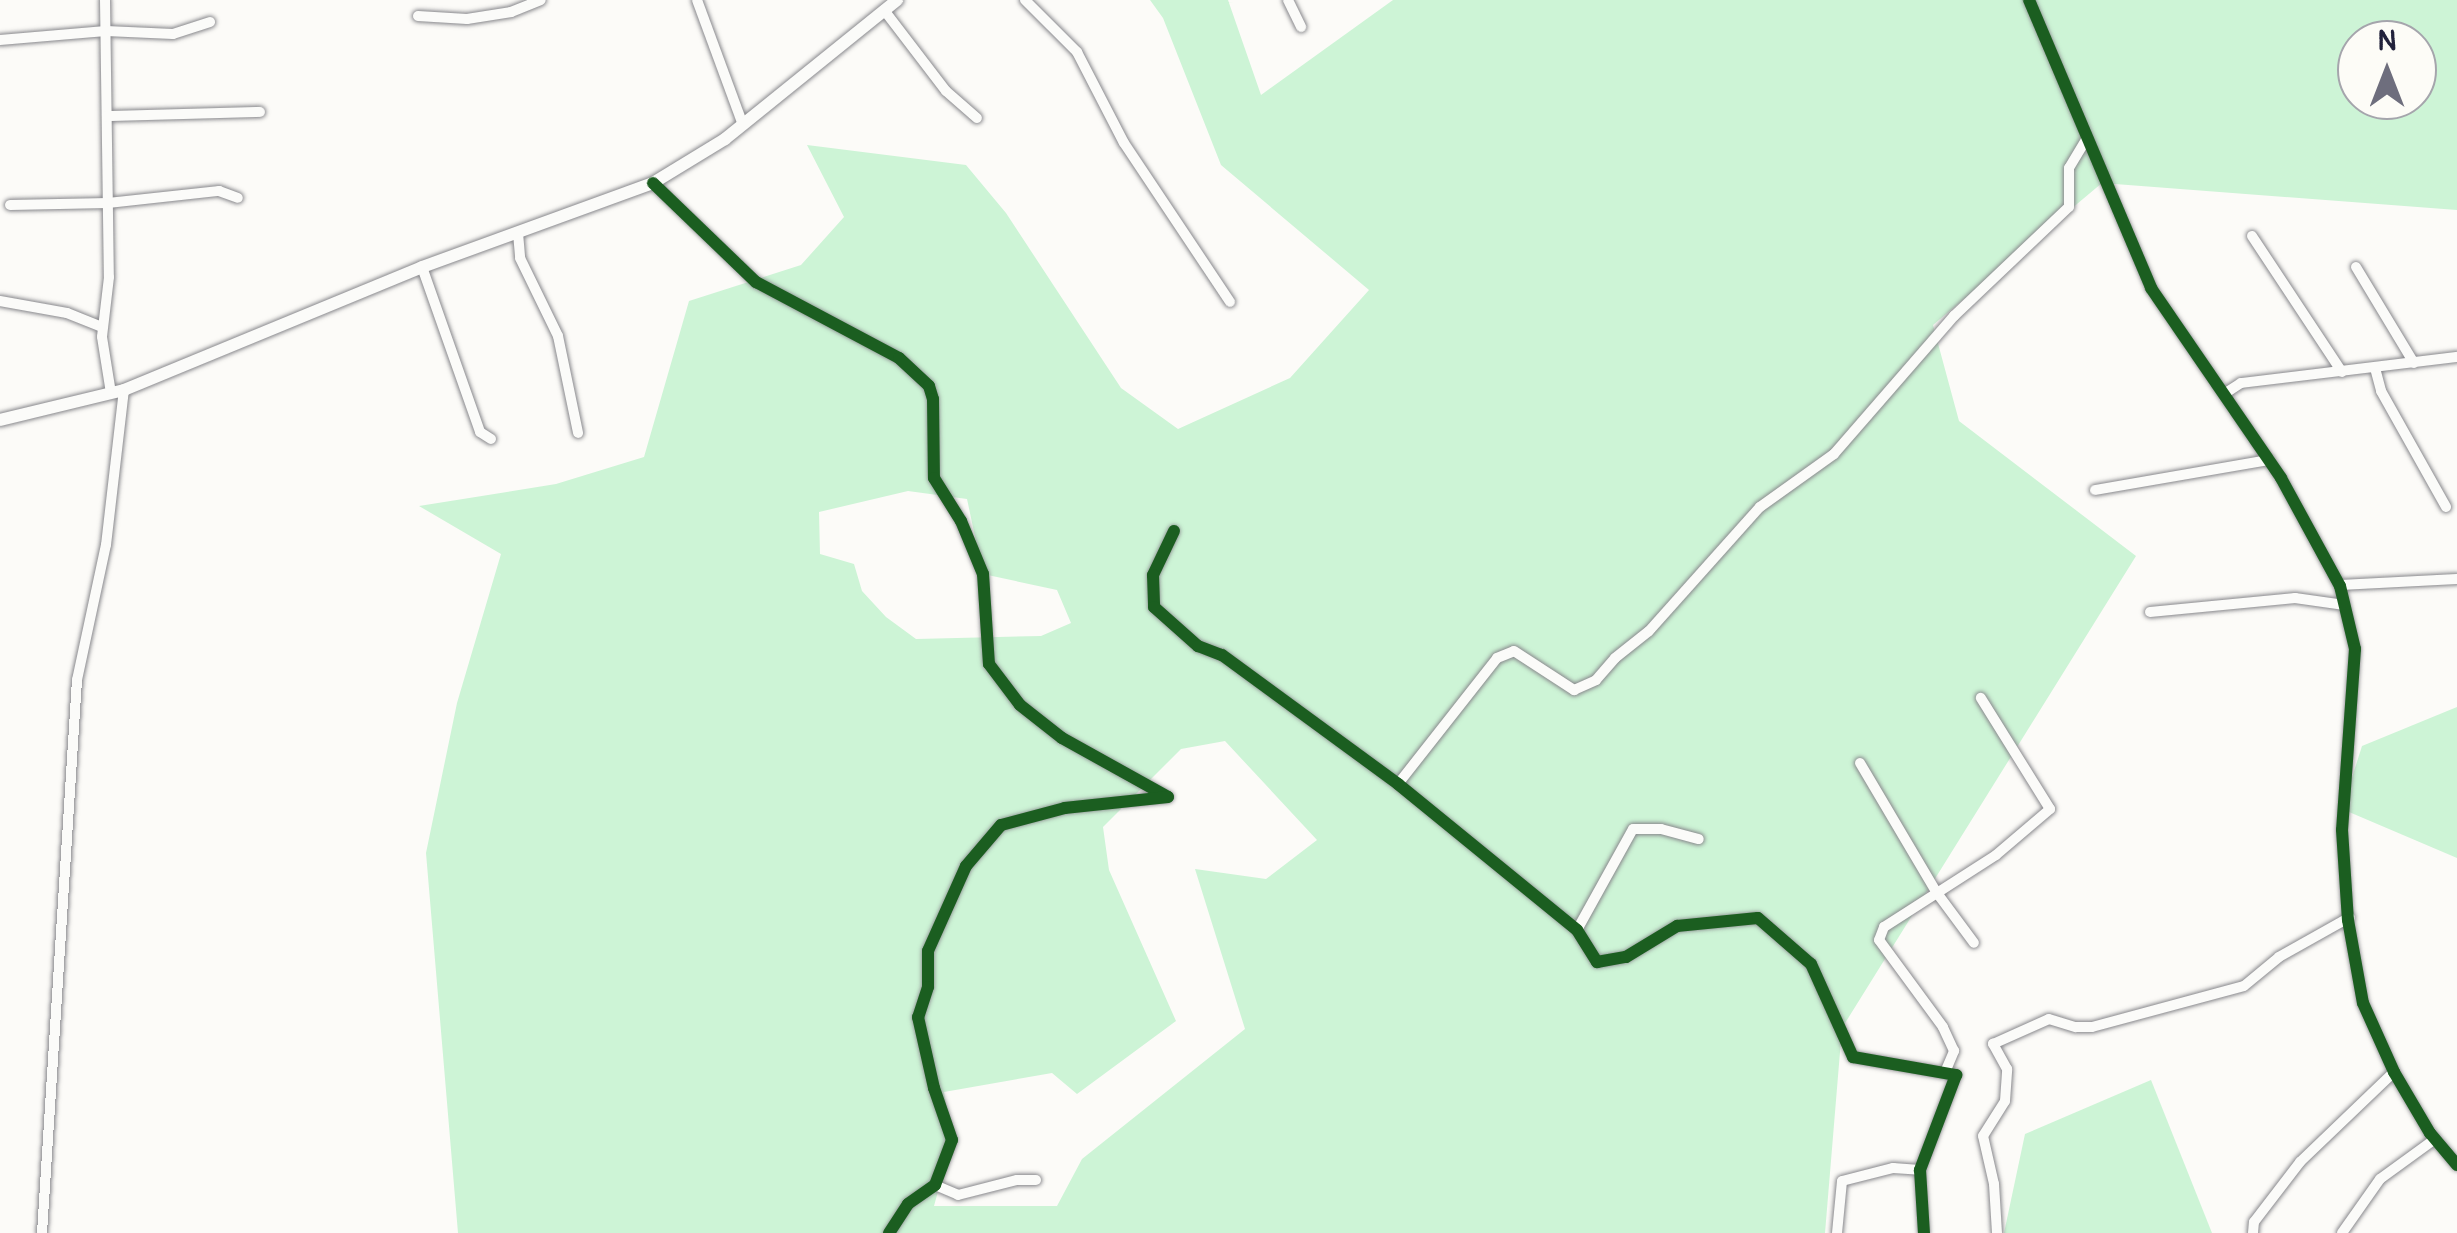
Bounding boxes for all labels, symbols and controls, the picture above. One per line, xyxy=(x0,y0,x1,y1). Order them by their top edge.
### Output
north arrow xyxy=(2337,20,2437,120)
text: N xyxy=(2378,24,2396,59)

